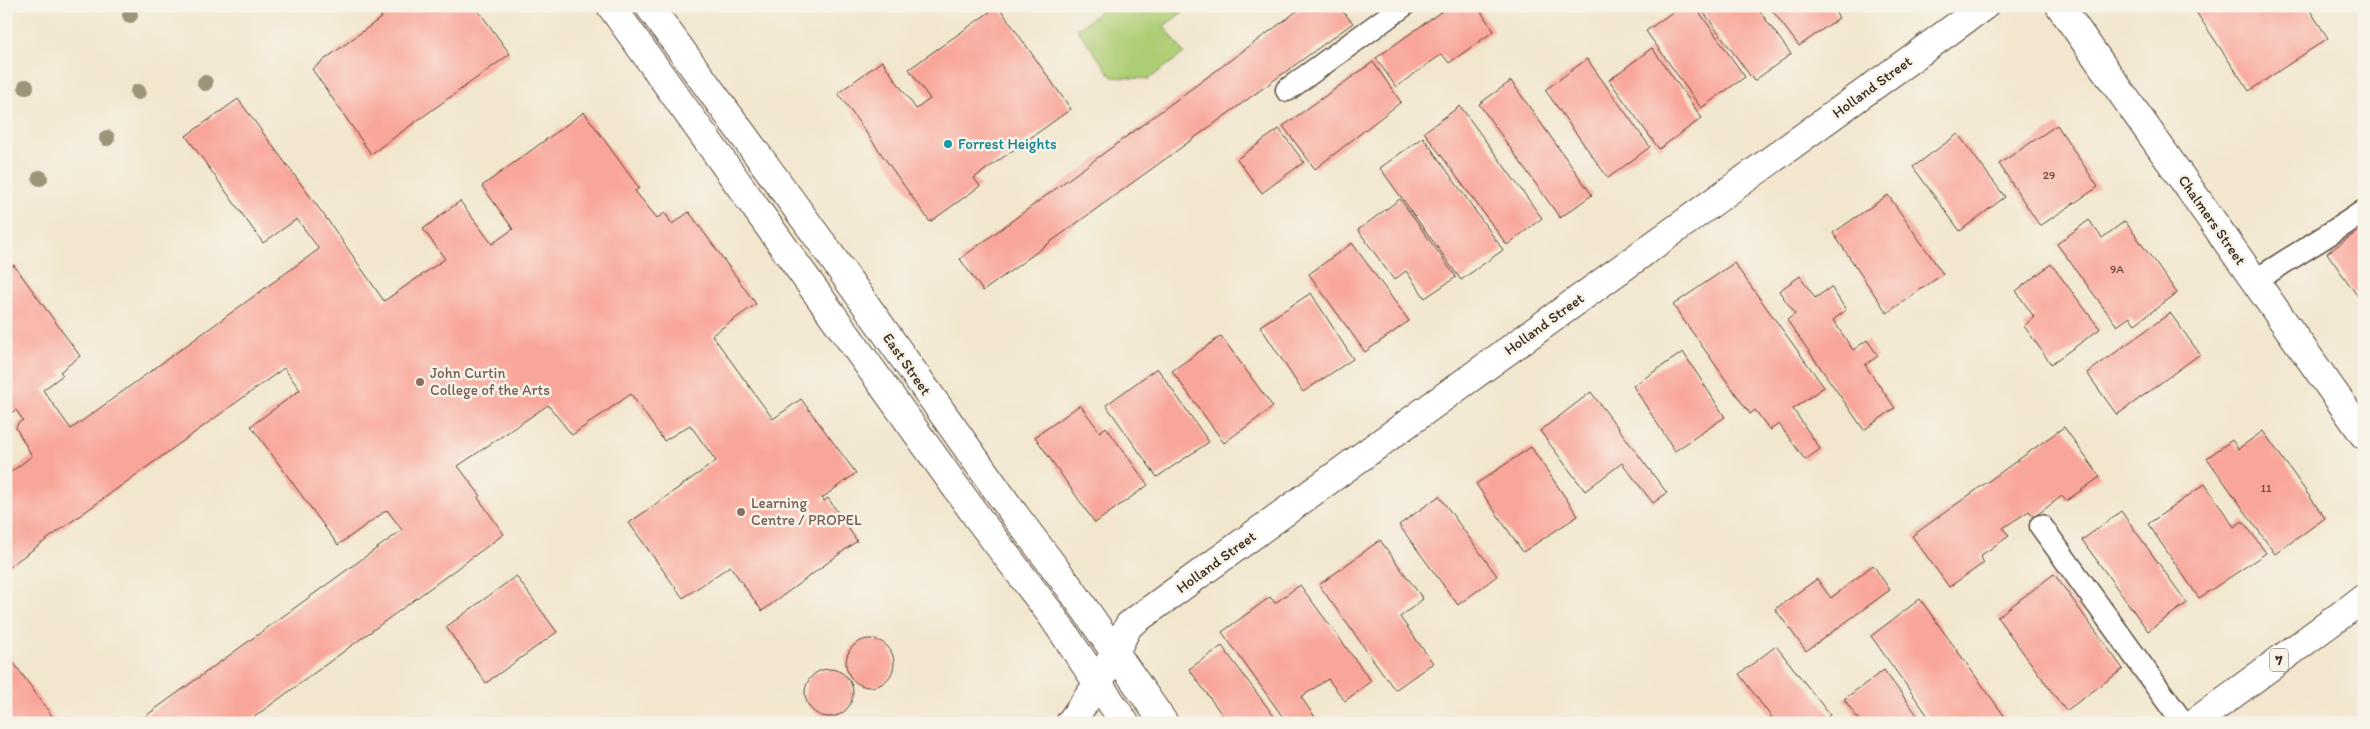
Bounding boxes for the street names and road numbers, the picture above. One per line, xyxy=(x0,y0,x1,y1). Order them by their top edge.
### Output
street label: Holland Street xyxy=(1829,52,1916,122)
street label: Chalmers Street xyxy=(2174,172,2250,269)
street label: Holland Street xyxy=(1501,289,1588,359)
street label: East Street xyxy=(879,329,935,399)
street label: Holland Street xyxy=(1173,527,1260,597)
road number: 7 xyxy=(2270,648,2288,672)

